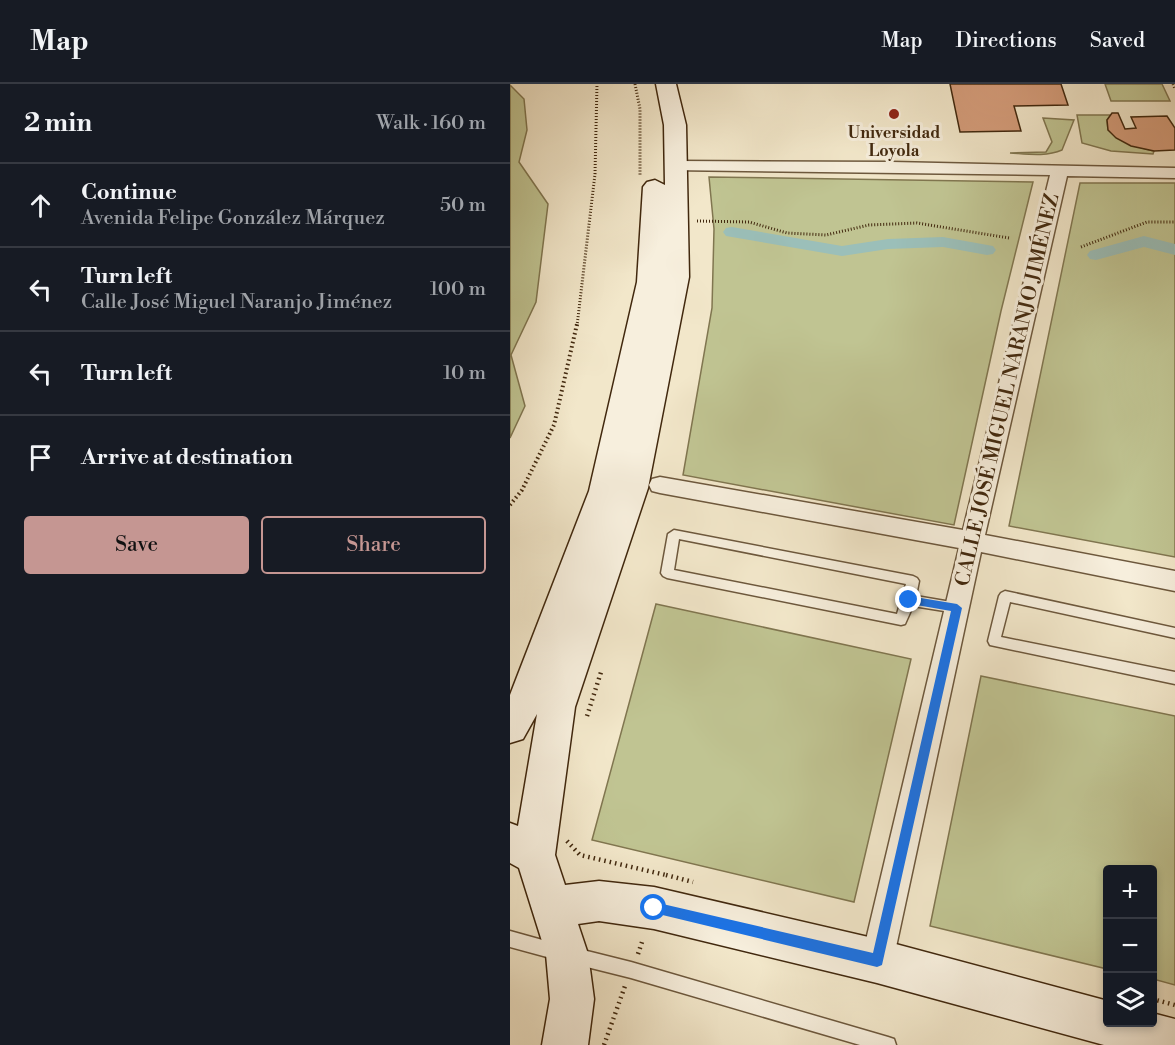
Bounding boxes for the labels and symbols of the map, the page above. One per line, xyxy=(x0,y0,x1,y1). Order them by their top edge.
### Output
marker: Universidad Loyola xyxy=(887,107,901,121)
place label: Universidad Loyola xyxy=(848,123,940,161)
street label: CALLE JOSÉ MIGUEL NARANJO JIMÉNEZ xyxy=(950,191,1065,589)
route end xyxy=(895,586,921,612)
route start xyxy=(640,894,666,920)

